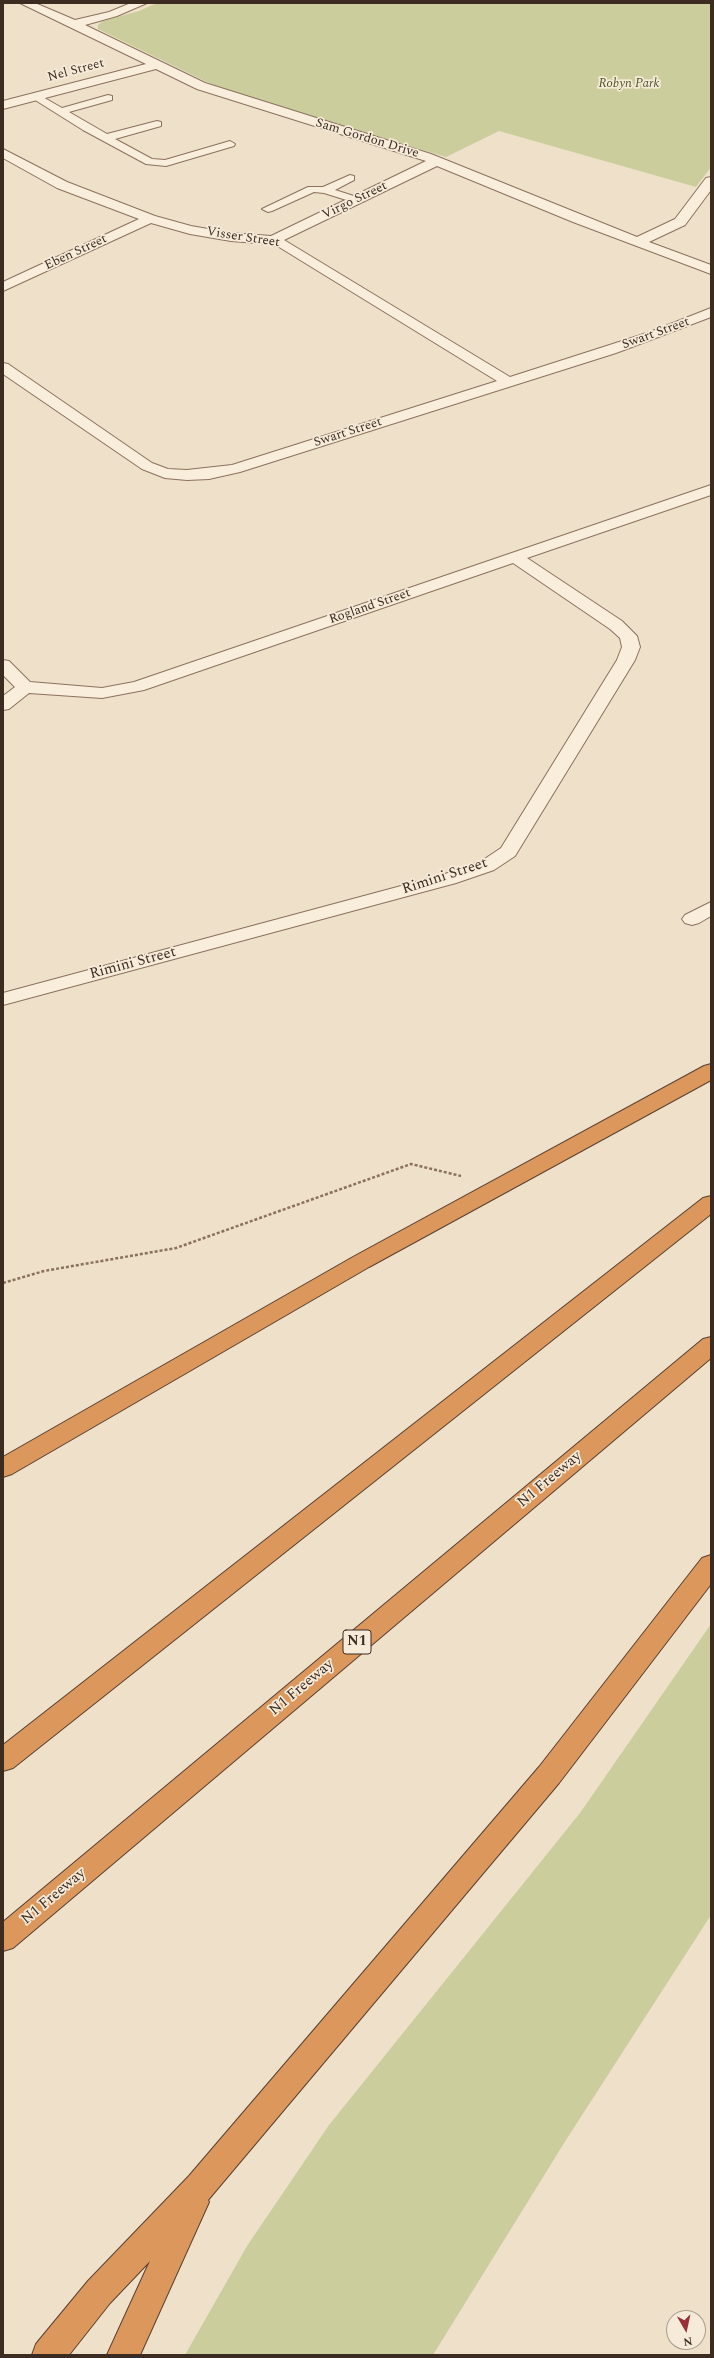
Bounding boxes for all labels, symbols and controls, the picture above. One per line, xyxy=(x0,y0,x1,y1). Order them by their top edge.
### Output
street label: Nel Street xyxy=(46,56,106,86)
park label: Robyn Park xyxy=(598,76,660,92)
street label: Sam Gordon Drive xyxy=(314,116,420,162)
street label: Virgo Street xyxy=(320,179,390,223)
street label: Visser Street xyxy=(205,225,281,251)
street label: Eben Street xyxy=(42,232,110,274)
street label: Swart Street xyxy=(620,315,692,353)
street label: Swart Street xyxy=(312,415,384,451)
street label: Rogland Street xyxy=(327,586,413,628)
street label: Rimini Street xyxy=(400,855,490,899)
street label: Rimini Street xyxy=(88,944,178,984)
street label: N1 Freeway xyxy=(514,1448,586,1512)
road number: N1 xyxy=(343,1630,371,1654)
street label: N1 Freeway xyxy=(266,1656,338,1720)
street label: N1 Freeway xyxy=(18,1865,90,1929)
north arrow xyxy=(666,2310,706,2350)
text: N xyxy=(682,2332,694,2350)

